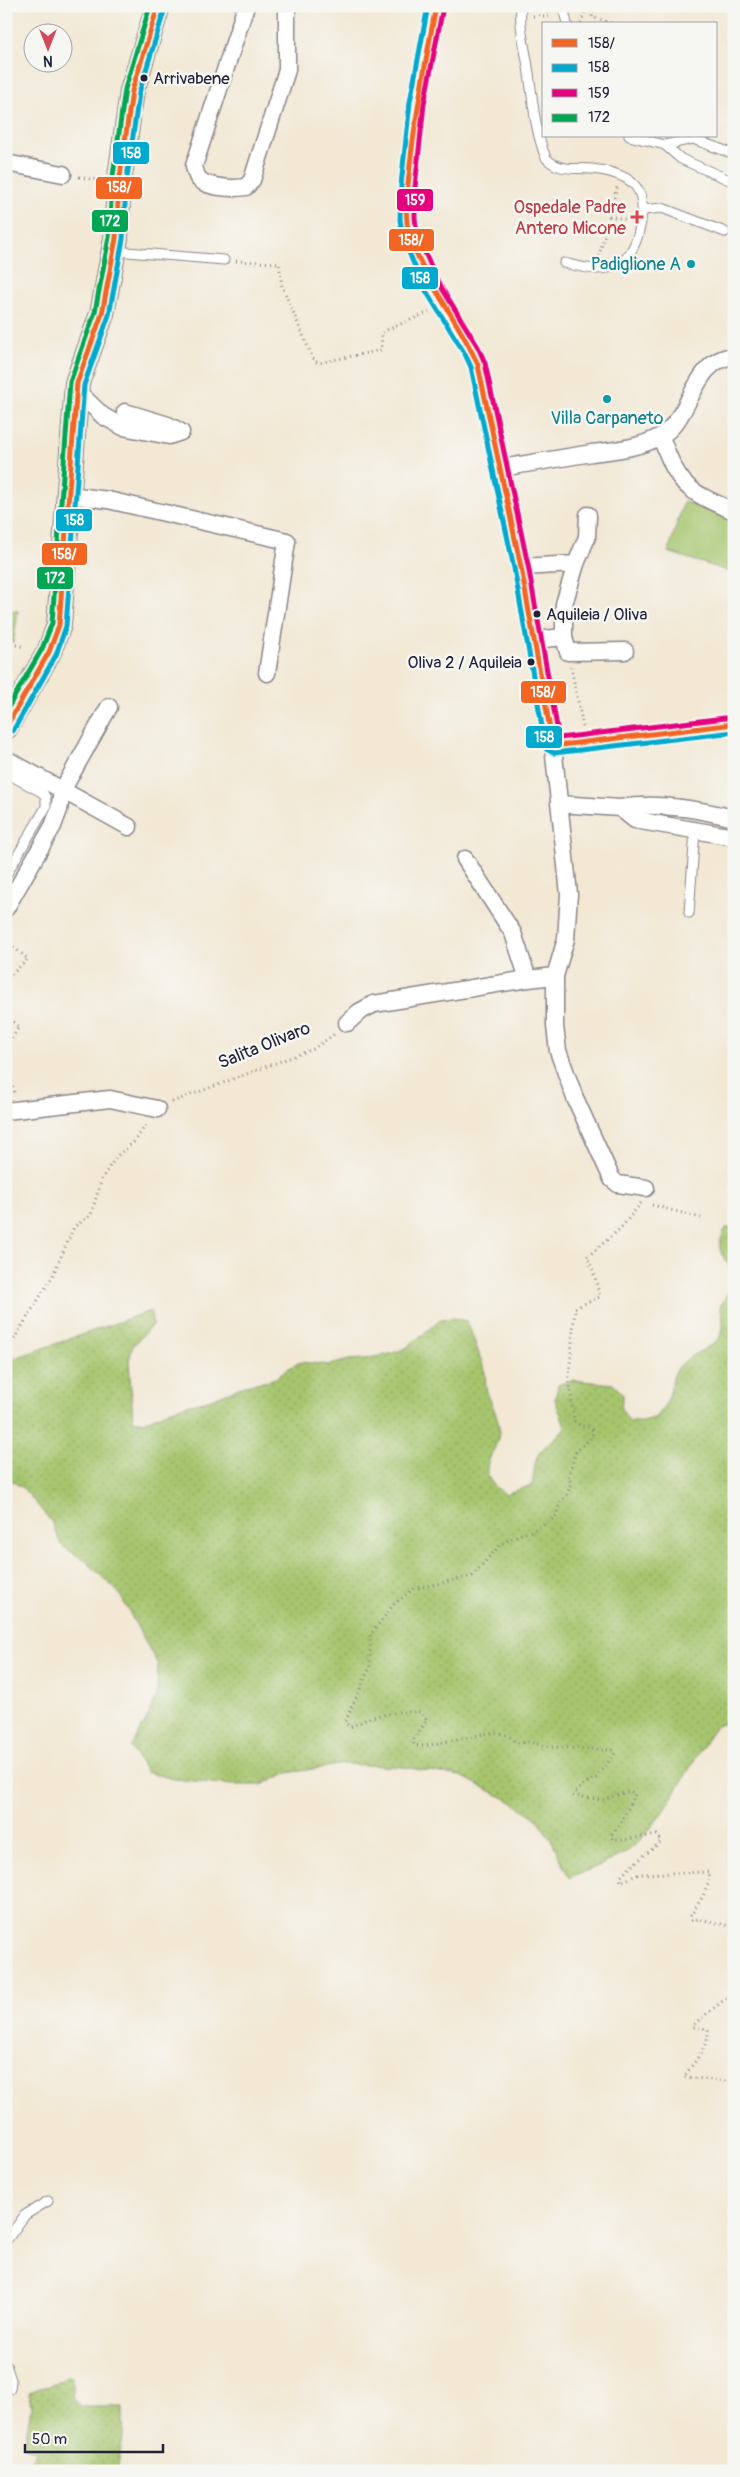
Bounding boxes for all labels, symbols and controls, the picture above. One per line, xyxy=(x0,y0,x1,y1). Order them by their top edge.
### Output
north arrow xyxy=(22,22,72,72)
legend xyxy=(542,22,718,138)
text: 158/ xyxy=(588,34,615,53)
text: N xyxy=(43,52,53,69)
text: 158 xyxy=(588,58,610,77)
place label: Arrivabene xyxy=(153,68,230,89)
marker: Arrivabene xyxy=(139,73,149,83)
text: 159 xyxy=(588,84,610,103)
text: 172 xyxy=(588,108,610,127)
line badge: 158 xyxy=(112,141,150,165)
text: 158 xyxy=(121,145,141,162)
line badge: 158/ xyxy=(95,176,143,200)
text: 158/ xyxy=(106,179,132,196)
line badge: 159 xyxy=(396,188,434,212)
text: 159 xyxy=(405,192,425,209)
place label: Ospedale Padre Antero Micone xyxy=(514,196,626,240)
line badge: 172 xyxy=(91,209,129,233)
marker: Ospedale Padre Antero Micone xyxy=(630,210,644,224)
text: 172 xyxy=(100,213,121,230)
line badge: 158/ xyxy=(388,228,435,252)
text: 158/ xyxy=(398,232,424,249)
place label: Padiglione A xyxy=(591,253,681,276)
marker: Padiglione A xyxy=(685,258,697,270)
line badge: 158 xyxy=(401,266,439,290)
text: 158 xyxy=(410,270,430,287)
marker: Villa Carpaneto xyxy=(601,393,613,405)
place label: Villa Carpaneto xyxy=(550,407,664,430)
line badge: 158 xyxy=(55,508,93,532)
text: 158 xyxy=(64,512,84,529)
line badge: 158/ xyxy=(41,542,88,566)
text: 158/ xyxy=(51,546,77,563)
line badge: 172 xyxy=(36,566,74,590)
text: 172 xyxy=(45,570,66,587)
place label: Aquileia / Oliva xyxy=(546,604,647,625)
marker: Aquileia / Oliva xyxy=(532,609,542,619)
place label: Oliva 2 / Aquileia xyxy=(407,652,522,673)
marker: Oliva 2 / Aquileia xyxy=(526,657,536,667)
line badge: 158/ xyxy=(520,680,567,704)
text: 158/ xyxy=(530,684,556,701)
line badge: 158 xyxy=(525,725,563,749)
text: 158 xyxy=(534,729,554,746)
street label: Salita Olivaro xyxy=(215,1016,314,1074)
scale bar xyxy=(25,2422,162,2454)
text: 50 m xyxy=(32,2430,67,2449)

